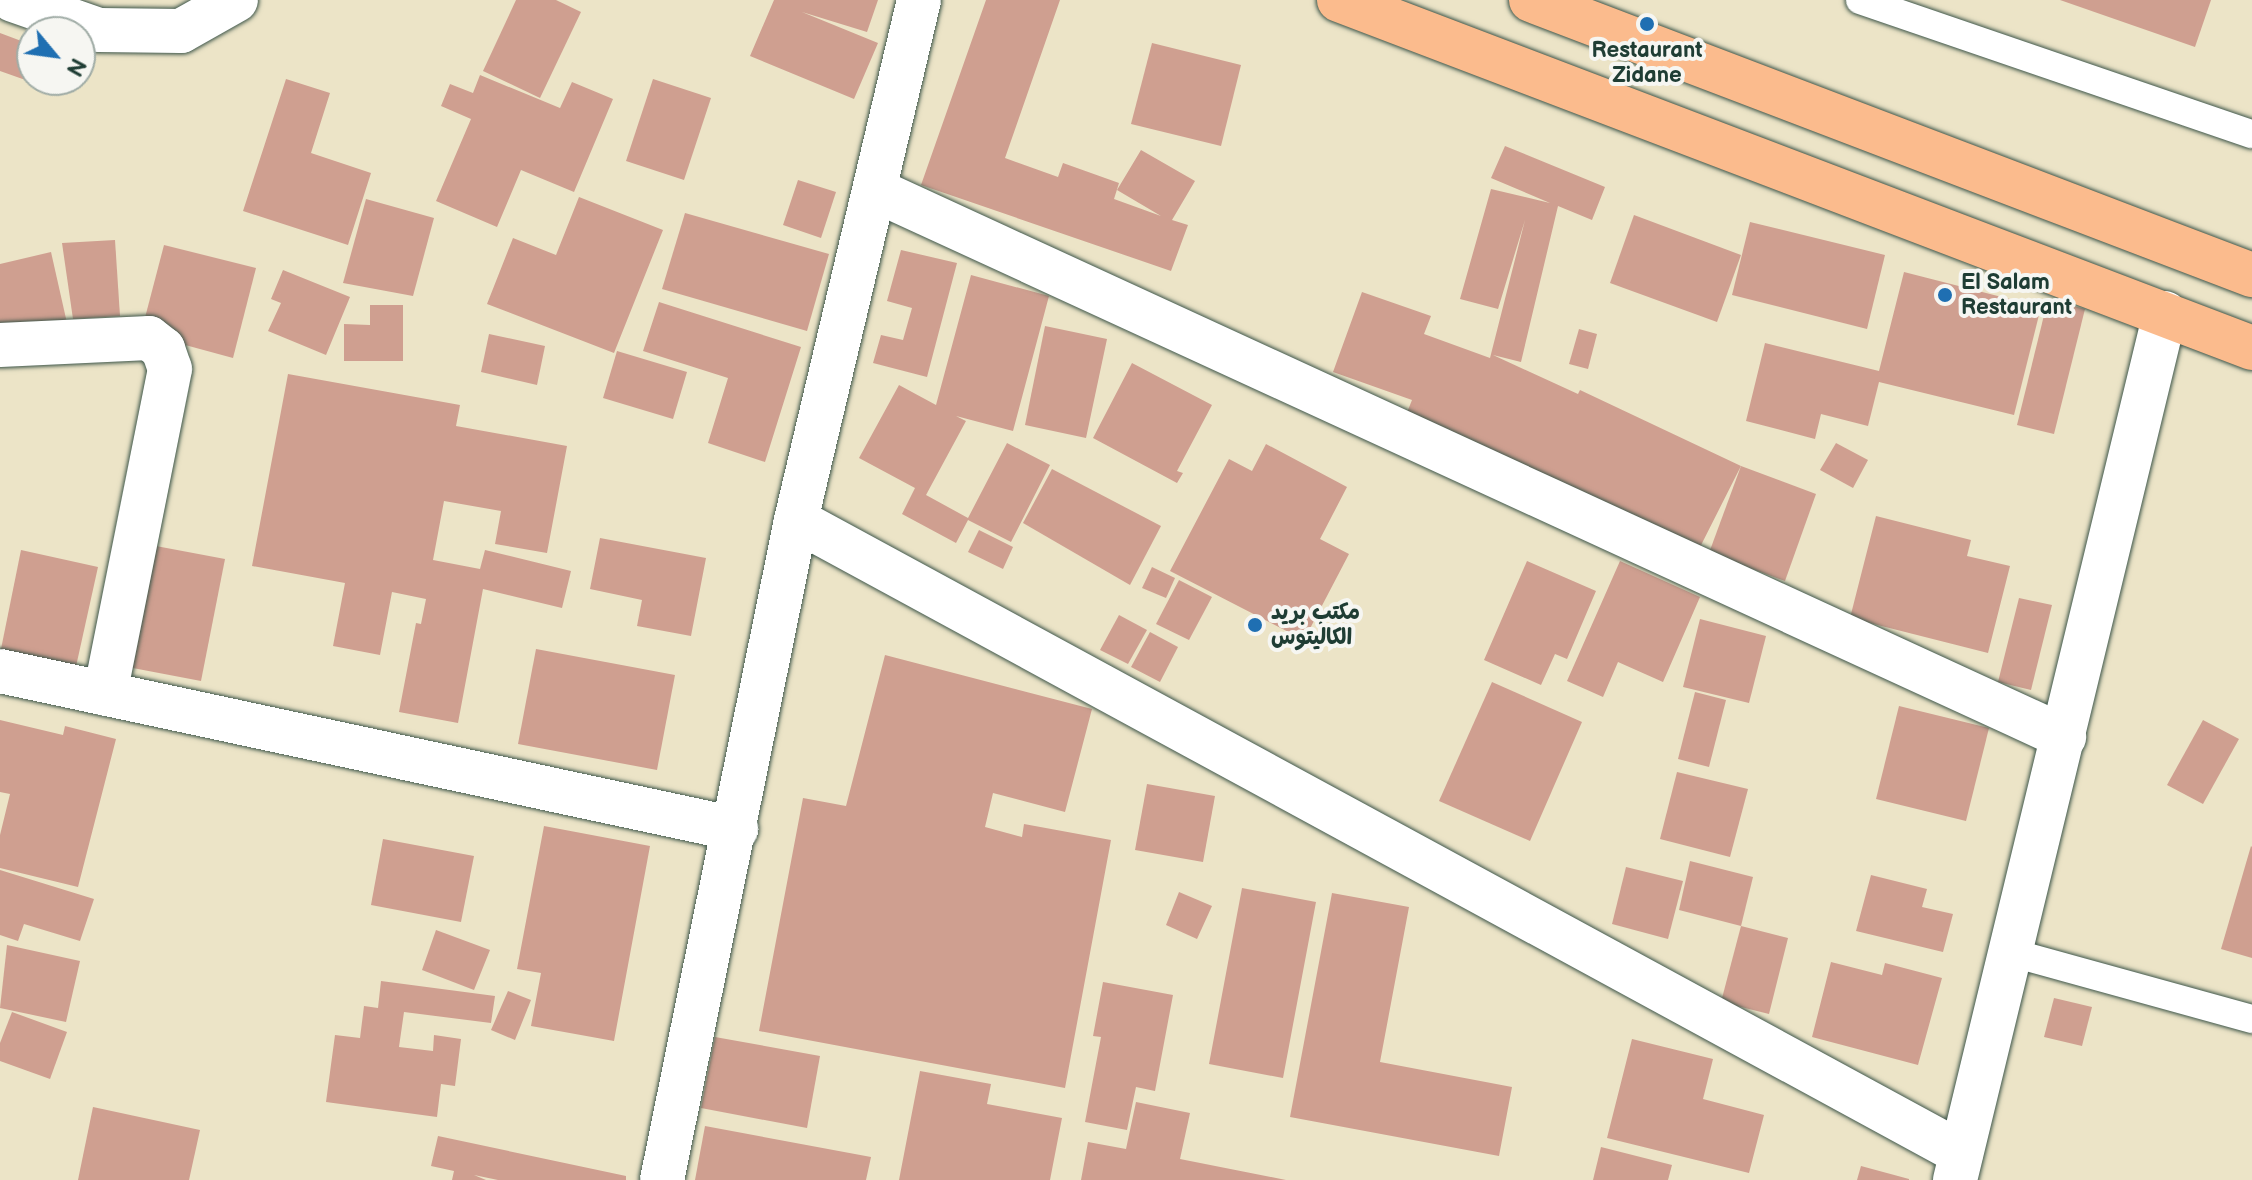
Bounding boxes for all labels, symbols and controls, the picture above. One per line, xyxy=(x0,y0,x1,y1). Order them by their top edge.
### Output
marker: Restaurant Zidane xyxy=(1638,15,1656,33)
north arrow xyxy=(16,16,96,96)
place label: Restaurant Zidane xyxy=(1591,37,1703,88)
text: N xyxy=(60,53,91,81)
place label: El Salam Restaurant xyxy=(1961,269,2072,320)
marker: El Salam Restaurant xyxy=(1936,286,1954,304)
place label: مكتب بريد الكاليتوس xyxy=(1271,599,1360,650)
marker: مكتب بريد الكاليتوس xyxy=(1246,616,1264,634)

